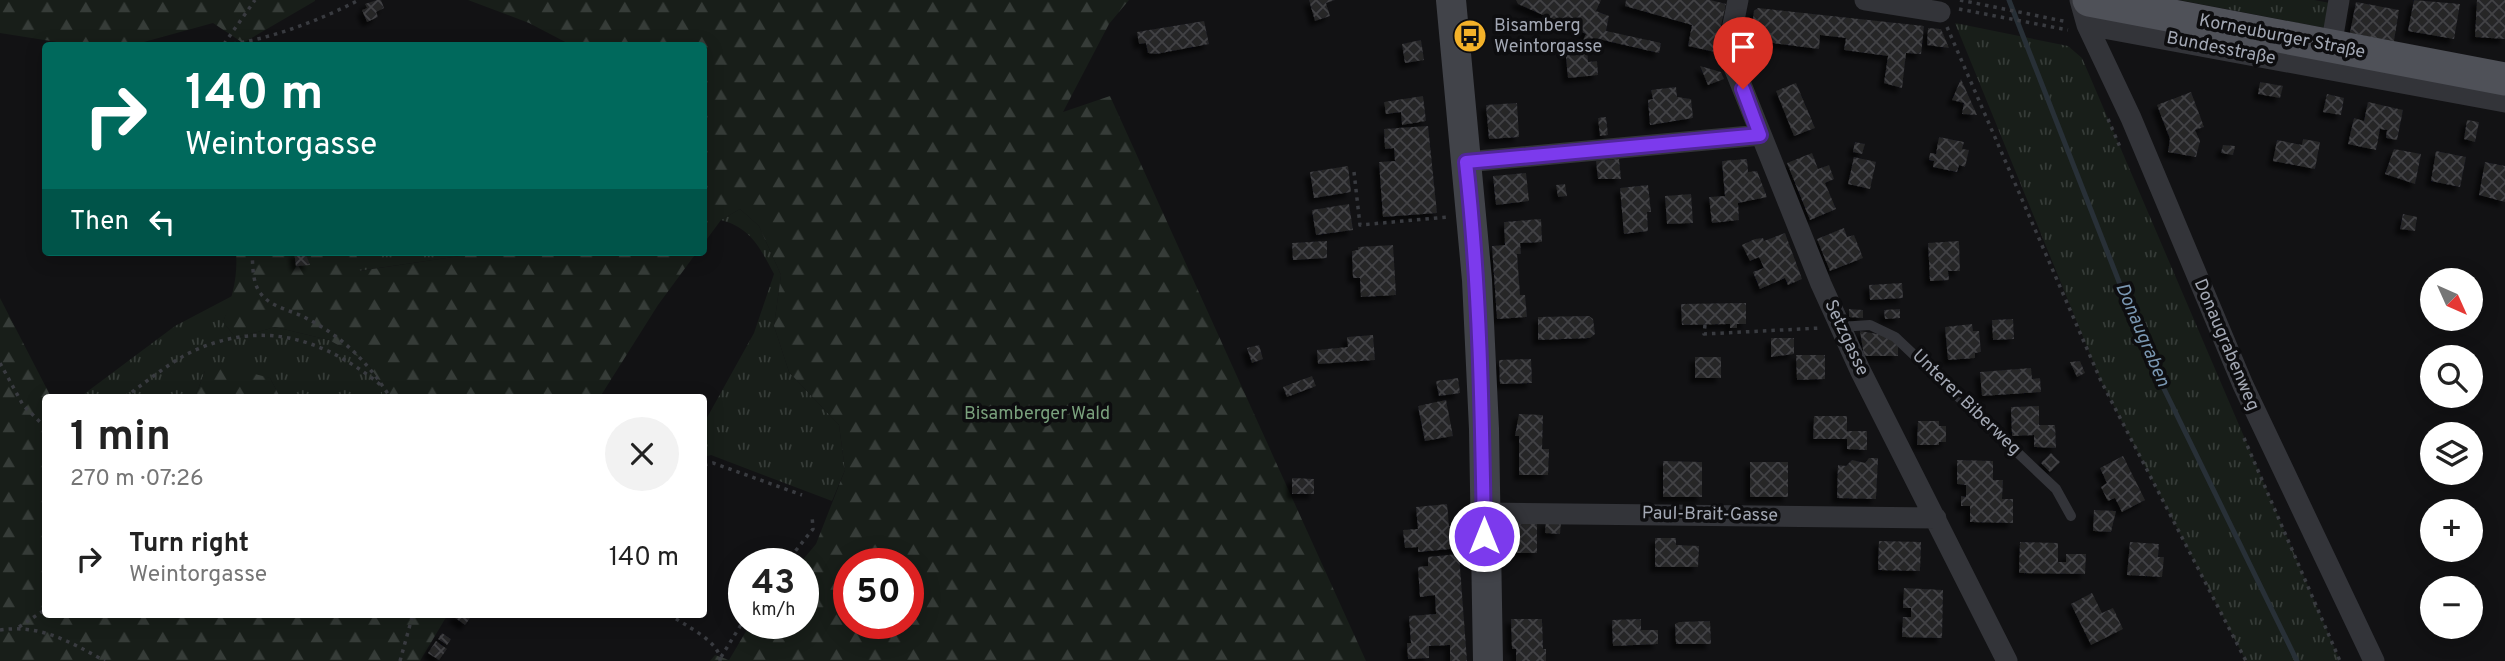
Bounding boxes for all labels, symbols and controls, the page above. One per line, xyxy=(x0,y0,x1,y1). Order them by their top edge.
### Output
street label: Korneuburger Straße xyxy=(2197,10,2367,64)
place label: Bisamberg Weintorgasse xyxy=(1494,15,1602,59)
bus stop icon: Bisamberg Weintorgasse xyxy=(1451,17,1489,55)
pin xyxy=(1713,17,1773,89)
street label: Bundesstraße xyxy=(2165,27,2277,71)
icon: arrive xyxy=(1724,28,1762,66)
text: 140 m xyxy=(185,65,324,127)
icon: right xyxy=(70,70,161,161)
text: Weintorgasse xyxy=(185,126,377,166)
icon: left xyxy=(143,203,181,241)
text: Then xyxy=(70,206,129,239)
north arrow xyxy=(2420,268,2483,331)
map controls xyxy=(2420,268,2483,639)
street label: Donaugrabenweg xyxy=(2188,276,2264,414)
water label: Donaugraben xyxy=(2109,279,2175,391)
street label: Setzgasse xyxy=(1818,296,1874,380)
street label: Unterer Biberweg xyxy=(1907,345,2025,461)
button: search xyxy=(2420,345,2483,408)
park label: Bisamberger Wald xyxy=(964,403,1110,426)
text: 1 min xyxy=(70,412,171,465)
button: close xyxy=(605,417,679,491)
button: layers xyxy=(2420,422,2483,485)
text: 270 m · 07:26 xyxy=(70,465,204,494)
position arrow xyxy=(1447,499,1521,573)
button: + xyxy=(2420,499,2483,562)
street label: Paul-Brait-Gasse xyxy=(1642,502,1778,528)
text: Turn right xyxy=(129,528,249,561)
icon: right xyxy=(70,540,108,578)
text: 140 m xyxy=(609,542,679,575)
speed limit sign: 50 xyxy=(833,548,924,639)
text: Weintorgasse xyxy=(129,561,267,590)
text: 43 xyxy=(752,562,795,606)
button: − xyxy=(2420,576,2483,639)
text: km/h xyxy=(752,599,795,622)

